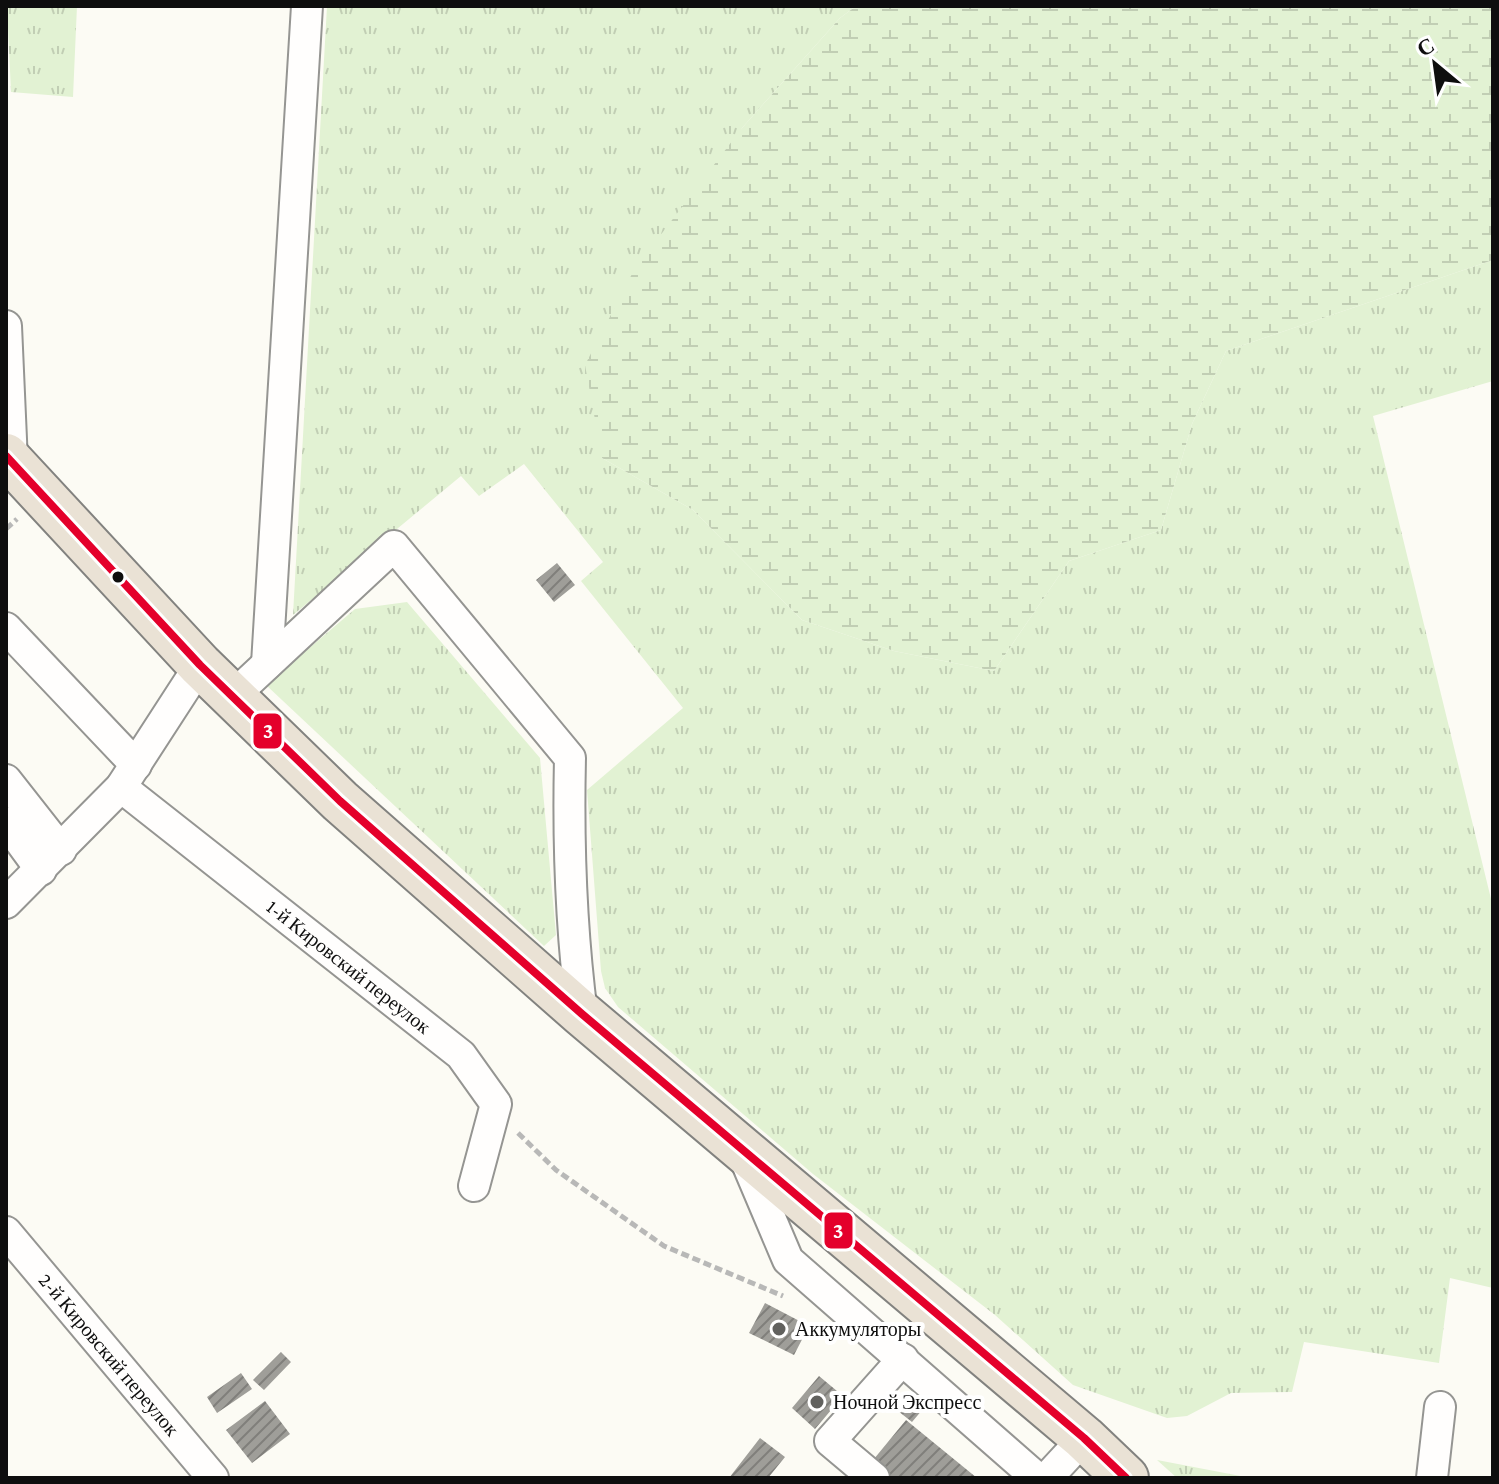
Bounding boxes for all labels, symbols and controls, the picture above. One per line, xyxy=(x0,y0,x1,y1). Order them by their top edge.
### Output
north arrow xyxy=(1395,24,1475,104)
text: С xyxy=(1413,32,1439,62)
unlabelled marker xyxy=(110,569,126,585)
line badge: 3 xyxy=(252,712,283,750)
text: 3 xyxy=(263,718,273,743)
street label: 1-й Кировский переулок xyxy=(262,895,435,1038)
line badge: 3 xyxy=(823,1211,854,1250)
text: 3 xyxy=(833,1218,843,1243)
street label: 2-й Кировский переулок xyxy=(35,1269,184,1440)
place label: Аккумуляторы xyxy=(795,1318,921,1341)
marker: Аккумуляторы xyxy=(770,1320,788,1338)
place label: Ночной Экспресс xyxy=(833,1391,981,1414)
marker: Ночной Экспресс xyxy=(808,1393,826,1411)

